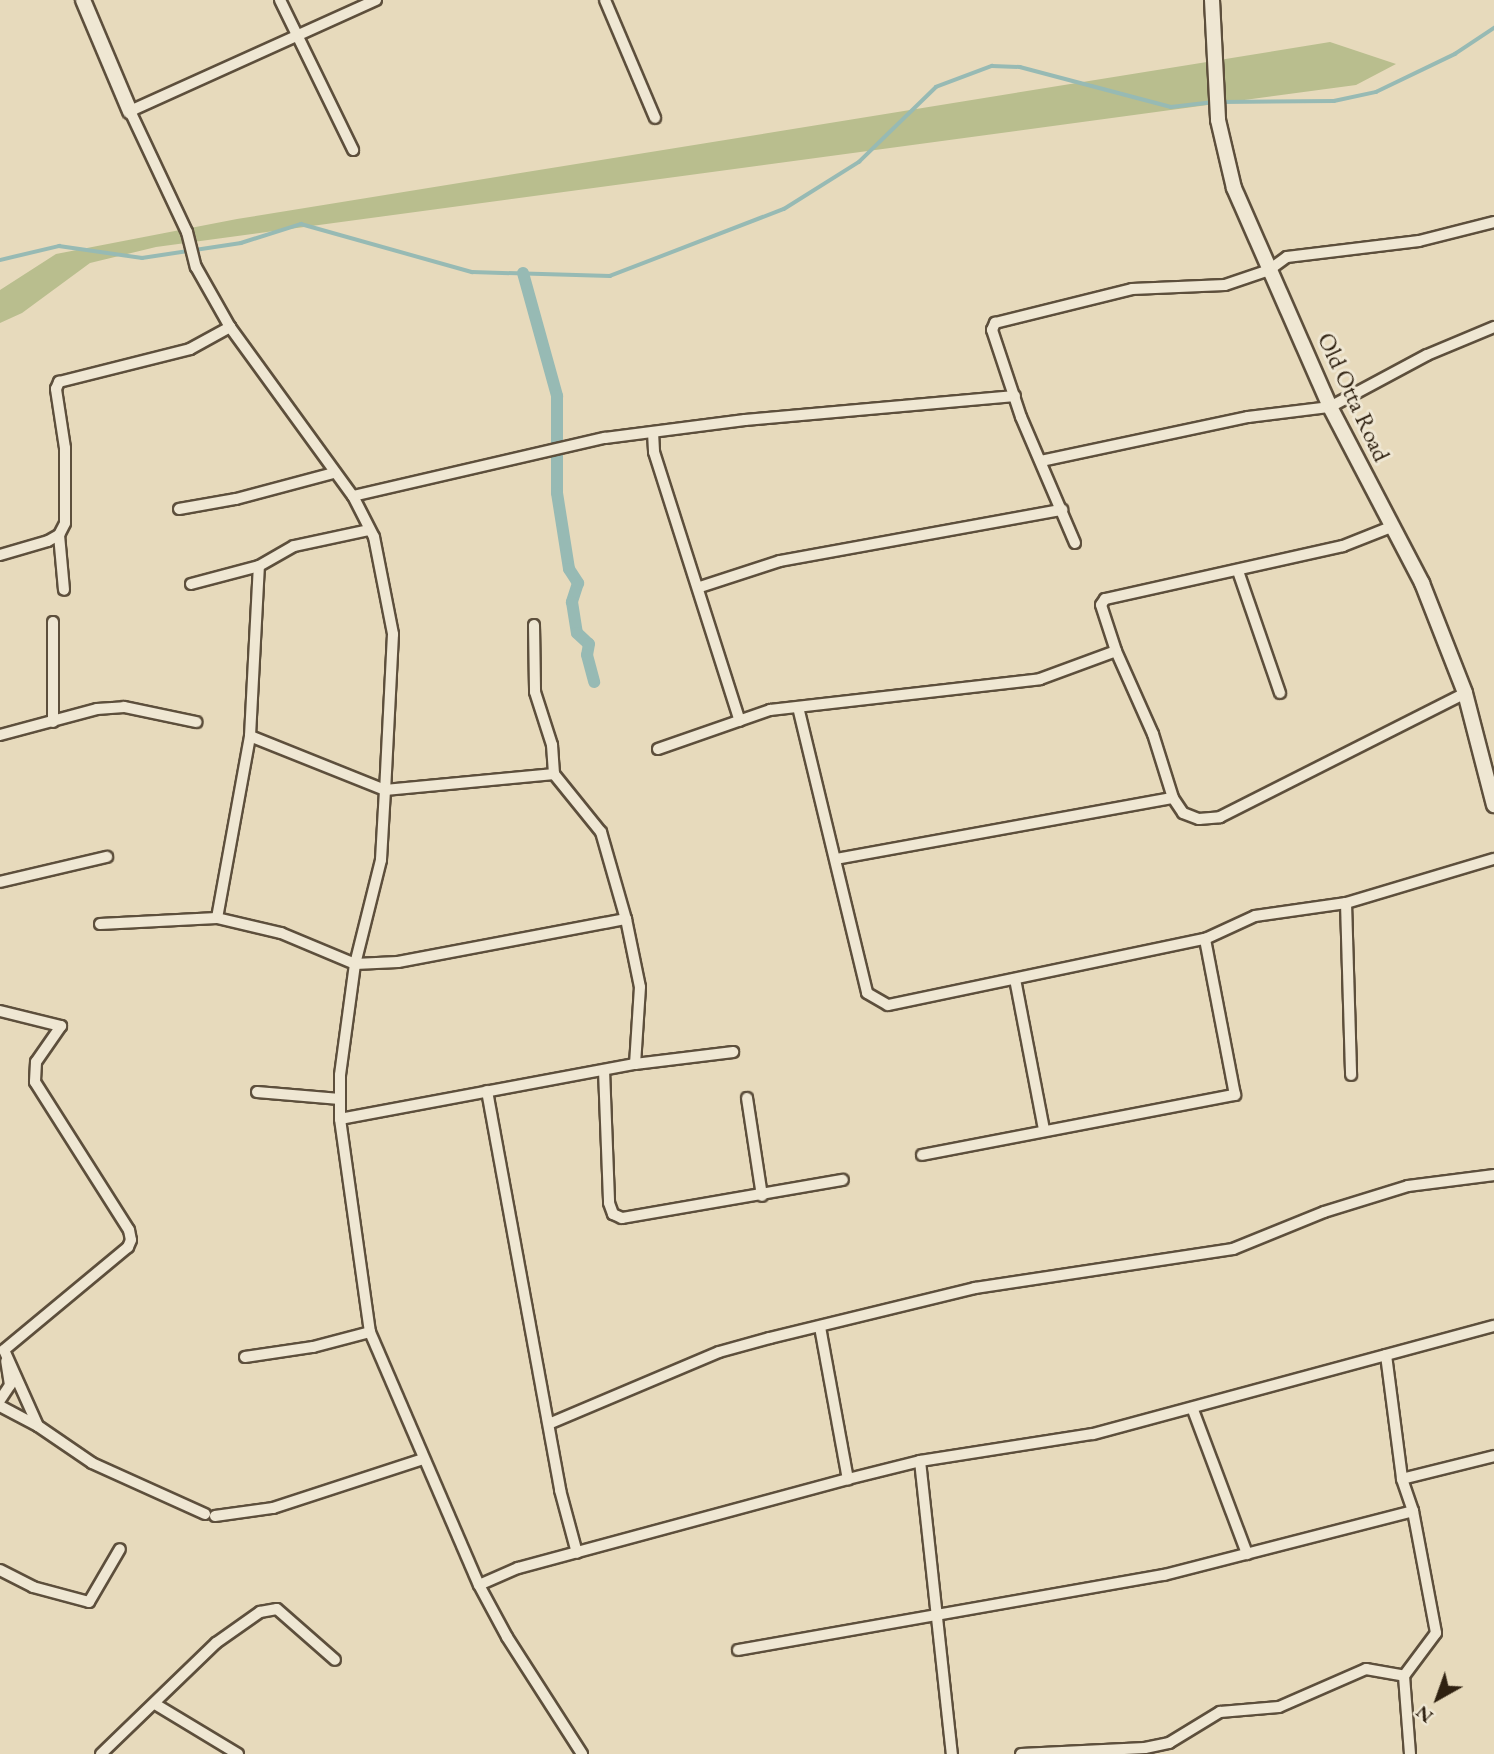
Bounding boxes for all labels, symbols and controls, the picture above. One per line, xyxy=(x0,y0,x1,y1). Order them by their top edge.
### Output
street label: Old Otta Road xyxy=(1312,328,1396,466)
north arrow xyxy=(1403,1663,1473,1733)
text: N xyxy=(1410,1700,1438,1729)

